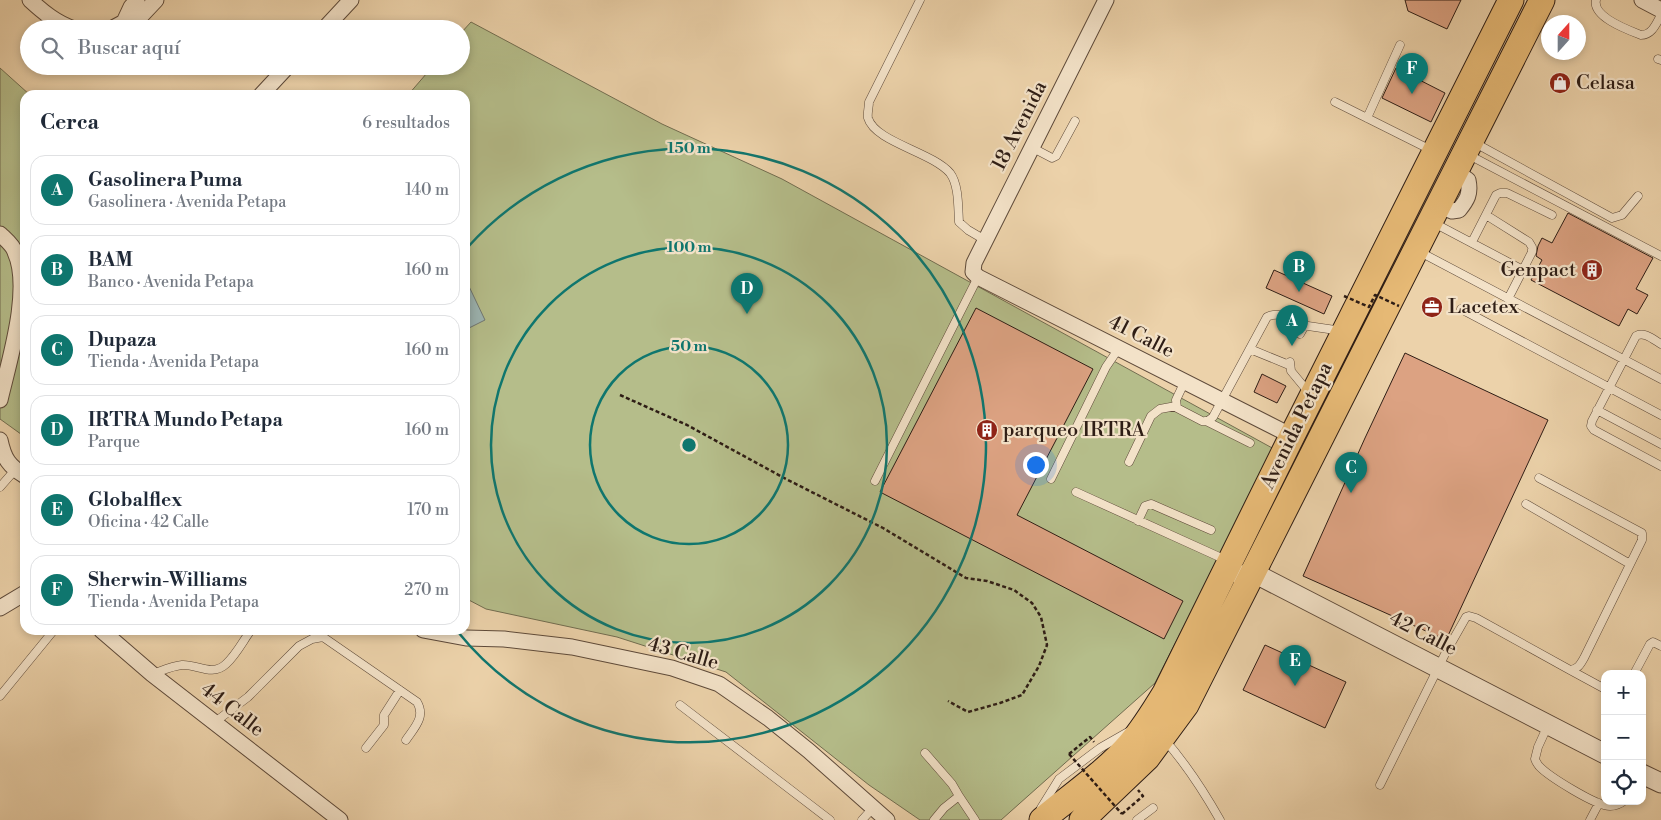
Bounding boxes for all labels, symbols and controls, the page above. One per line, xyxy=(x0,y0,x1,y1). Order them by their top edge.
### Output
north arrow xyxy=(1541,15,1586,60)
search box xyxy=(20,20,470,75)
icon: search xyxy=(38,34,66,62)
text: Buscar aquí xyxy=(78,36,180,60)
pin: F xyxy=(1396,53,1428,94)
shop icon: Celasa xyxy=(1548,71,1572,95)
place label: Celasa xyxy=(1576,71,1636,96)
street label: 18 Avenida xyxy=(987,76,1054,175)
text: Cerca xyxy=(40,110,99,136)
text: 6 resultados xyxy=(362,113,450,133)
text: 150 m xyxy=(667,139,711,158)
text: Gasolinera Puma xyxy=(88,168,242,192)
text: A xyxy=(51,180,63,200)
text: 140 m xyxy=(405,180,449,200)
text: Gasolinera · Avenida Petapa xyxy=(88,192,286,212)
text: 100 m xyxy=(667,238,712,257)
text: BAM xyxy=(88,248,133,272)
pin: B xyxy=(1283,251,1315,292)
place label: Genpact xyxy=(1500,258,1576,283)
building icon: Genpact xyxy=(1580,258,1604,282)
text: B xyxy=(51,260,63,280)
text: 160 m xyxy=(405,260,449,280)
text: Banco · Avenida Petapa xyxy=(88,272,254,292)
pin: D xyxy=(731,273,763,314)
office icon: Lacetex xyxy=(1420,295,1444,319)
place label: Lacetex xyxy=(1448,295,1520,320)
pin: A xyxy=(1276,305,1308,346)
street label: 41 Calle xyxy=(1104,310,1178,364)
text: Dupaza xyxy=(88,328,156,352)
text: 50 m xyxy=(671,337,707,356)
text: C xyxy=(51,340,63,360)
text: 160 m xyxy=(405,340,449,360)
text: Tienda · Avenida Petapa xyxy=(88,352,259,372)
street label: Avenida Petapa xyxy=(1255,358,1339,495)
text: IRTRA Mundo Petapa xyxy=(88,408,283,432)
building icon: parqueo IRTRA xyxy=(975,418,999,442)
place label: parqueo IRTRA xyxy=(1003,418,1146,443)
text: D xyxy=(51,420,63,440)
text: 160 m xyxy=(405,420,449,440)
text: Parque xyxy=(88,432,140,452)
centre of rings xyxy=(680,436,698,454)
your location xyxy=(1023,452,1049,478)
pin: C xyxy=(1335,452,1367,493)
text: Globalflex xyxy=(88,488,182,512)
text: E xyxy=(51,500,63,520)
text: 170 m xyxy=(407,500,449,520)
text: Oficina · 42 Calle xyxy=(88,512,209,532)
text: Sherwin-Williams xyxy=(88,568,247,592)
text: F xyxy=(51,580,63,600)
text: 270 m xyxy=(404,580,449,600)
text: Tienda · Avenida Petapa xyxy=(88,592,259,612)
street label: 42 Calle xyxy=(1385,606,1461,662)
street label: 43 Calle xyxy=(645,632,721,676)
pin: E xyxy=(1279,645,1311,686)
map controls xyxy=(1601,670,1646,805)
button: + xyxy=(1601,670,1646,715)
street label: 44 Calle xyxy=(195,677,269,743)
button: − xyxy=(1601,715,1646,760)
button: locate xyxy=(1601,760,1646,805)

